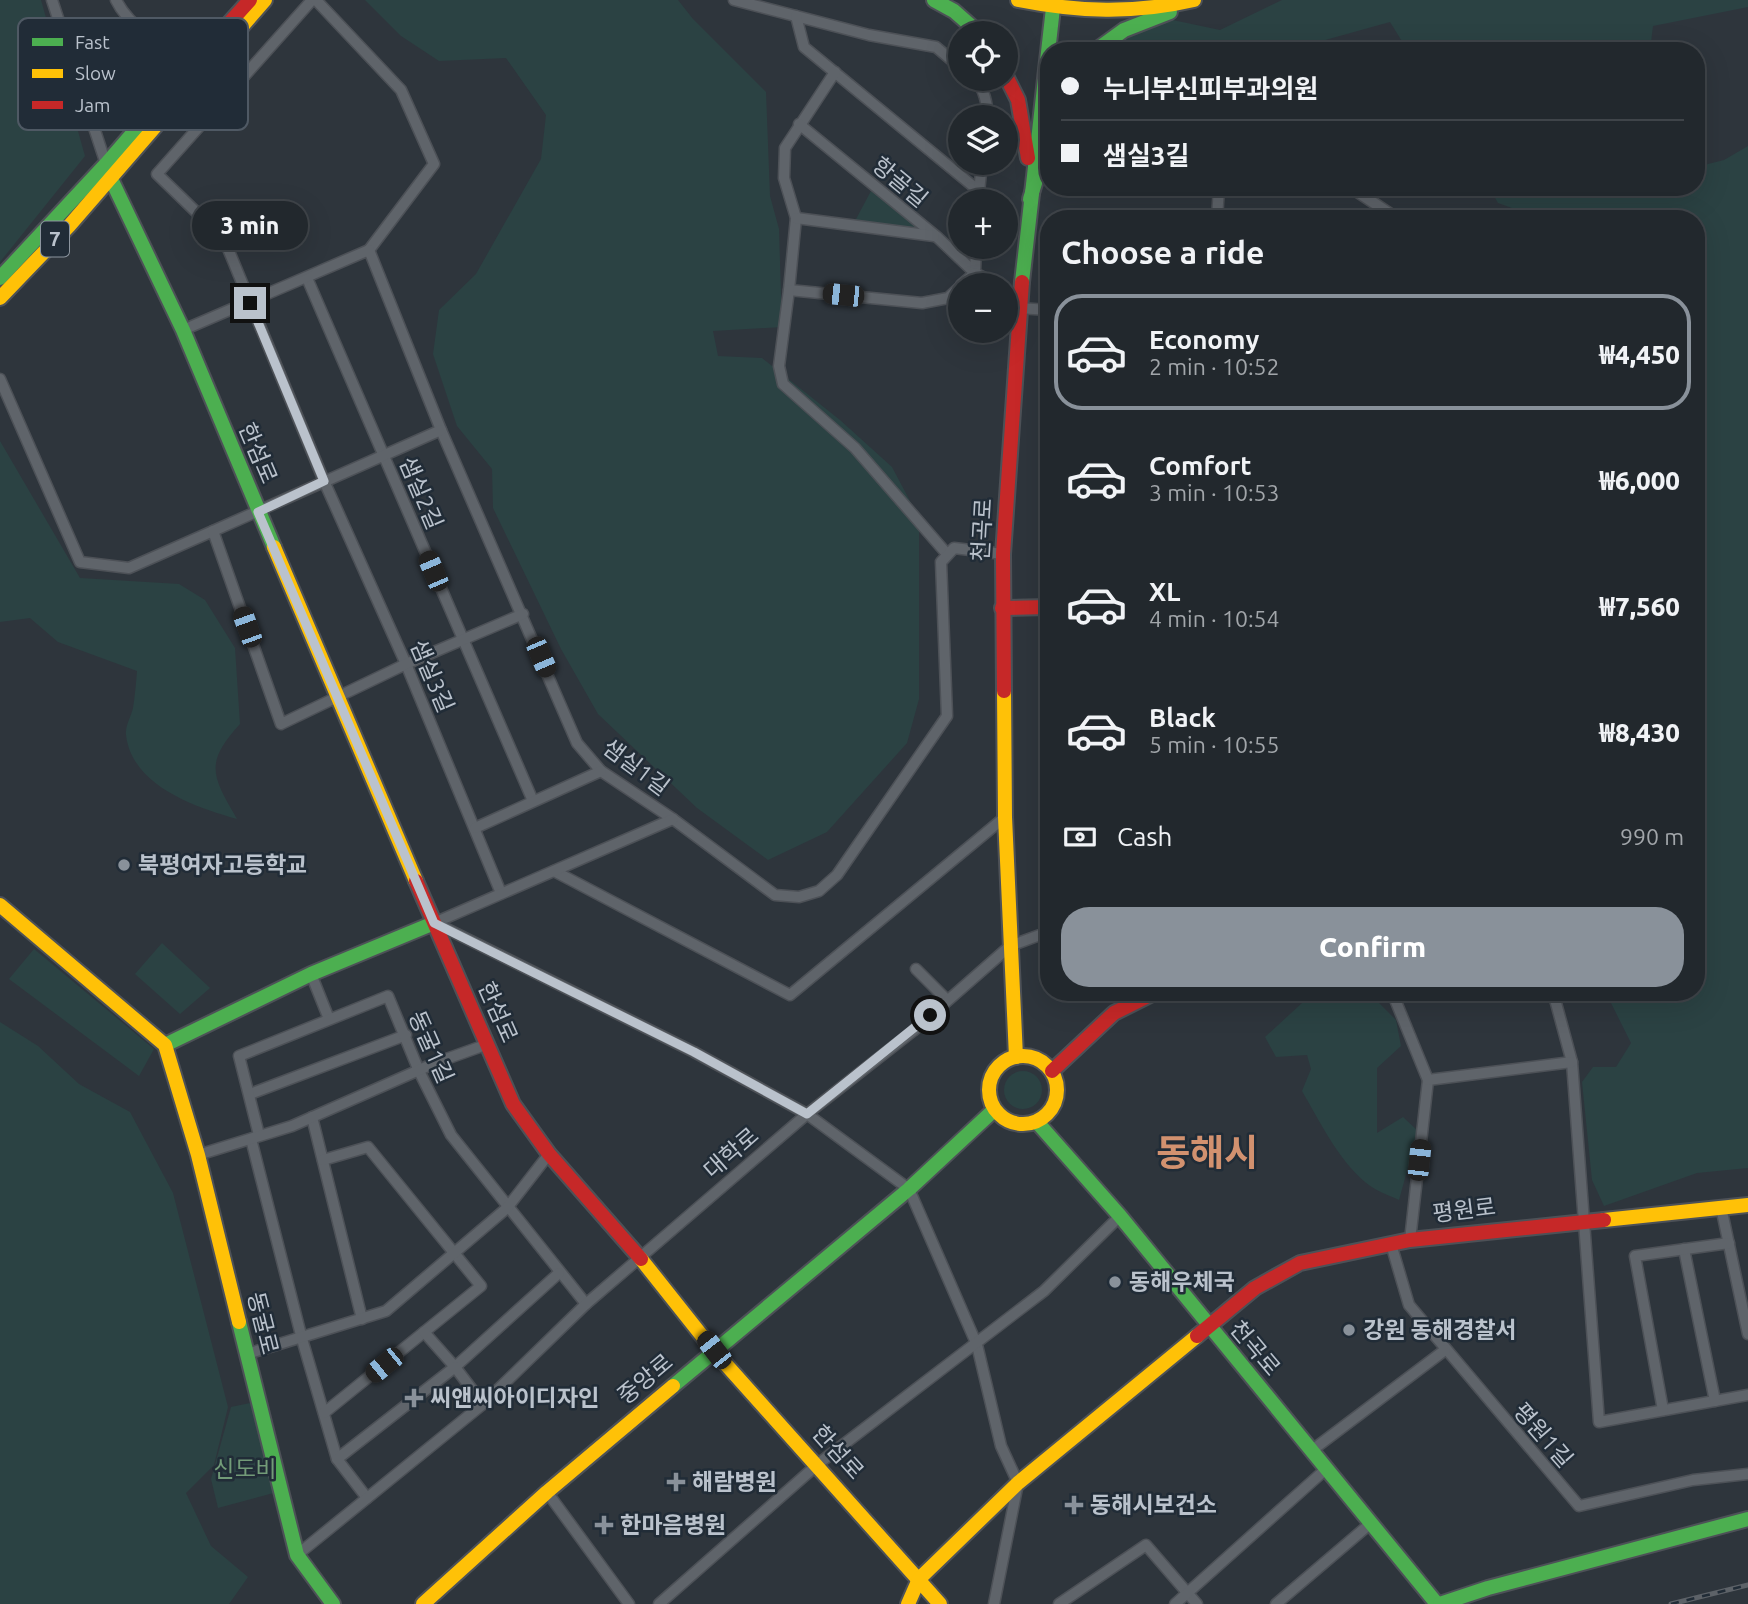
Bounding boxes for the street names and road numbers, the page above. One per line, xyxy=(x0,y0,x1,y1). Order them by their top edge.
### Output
street label: 항골길 xyxy=(868,152,933,212)
road number: 7 xyxy=(41,222,69,256)
street label: 한섬로 xyxy=(235,419,282,487)
street label: 샘실2길 xyxy=(395,453,448,533)
street label: 천곡로 xyxy=(967,498,996,562)
street label: 샘실3길 xyxy=(406,636,459,716)
street label: 샘실1길 xyxy=(598,734,674,800)
street label: 한섬로 xyxy=(474,978,523,1046)
street label: 동굴1길 xyxy=(404,1007,458,1087)
street label: 대학로 xyxy=(699,1122,763,1183)
street label: 평원로 xyxy=(1431,1193,1497,1226)
street label: 동굴로 xyxy=(244,1289,283,1357)
street label: 천곡로 xyxy=(1225,1315,1285,1380)
street label: 중앙로 xyxy=(612,1349,677,1409)
street label: 평원1길 xyxy=(1509,1398,1578,1472)
street label: 한섬로 xyxy=(808,1420,869,1484)

